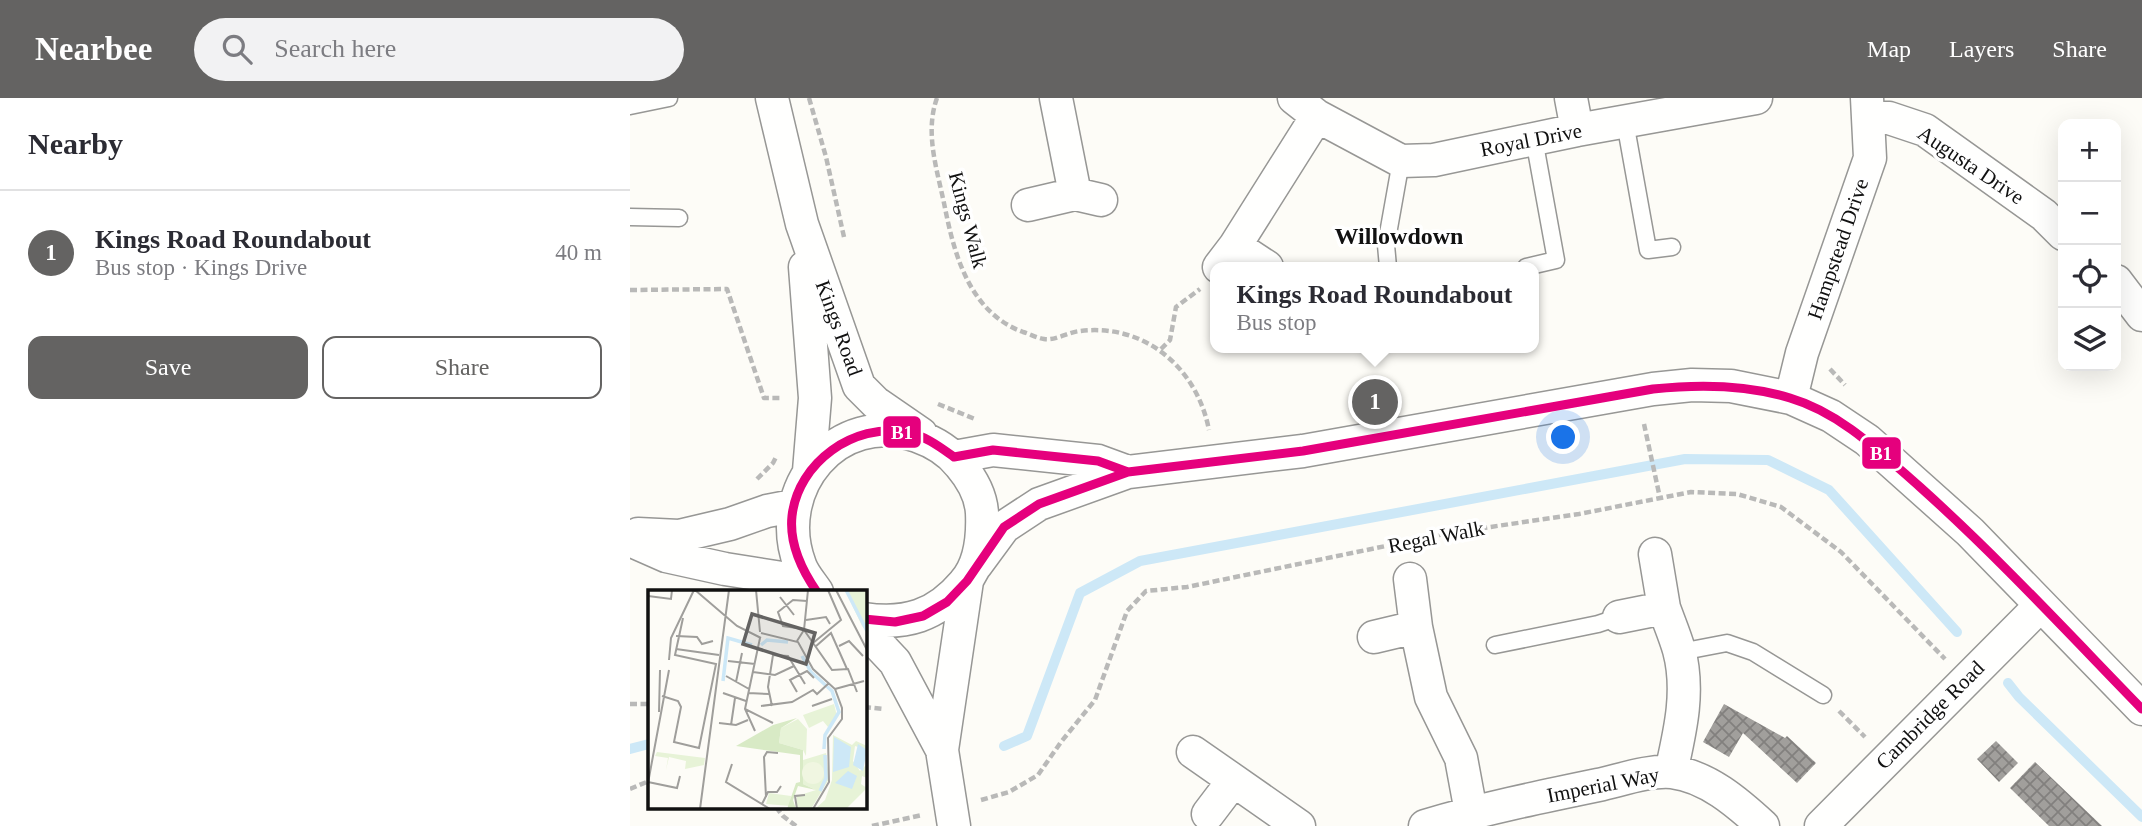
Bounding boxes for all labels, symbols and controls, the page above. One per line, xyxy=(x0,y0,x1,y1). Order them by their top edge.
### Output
search box xyxy=(194,18,684,81)
icon: search xyxy=(218,30,256,68)
text: Nearbee xyxy=(35,31,152,67)
text: Search here xyxy=(274,34,396,63)
text: Map xyxy=(1867,36,1911,62)
text: Layers xyxy=(1949,36,2014,62)
text: Share xyxy=(2052,36,2107,62)
street label: Royal Drive xyxy=(1478,118,1584,162)
map controls xyxy=(2058,119,2121,371)
button: + xyxy=(2058,119,2121,182)
street label: Augusta Drive xyxy=(1913,121,2029,209)
text: Nearby xyxy=(28,127,123,160)
street label: Kings Walk xyxy=(944,169,993,271)
street label: Hampstead Drive xyxy=(1803,175,1873,323)
button: − xyxy=(2058,182,2121,245)
district label: Willowdown xyxy=(1335,223,1463,249)
text: Kings Road Roundabout xyxy=(95,225,371,254)
text: 1 xyxy=(45,240,57,265)
text: 40 m xyxy=(555,240,602,265)
button: locate xyxy=(2058,245,2121,308)
text: Bus stop · Kings Drive xyxy=(95,255,307,280)
popup xyxy=(1210,262,1539,353)
street label: Kings Road xyxy=(811,277,868,379)
text: Kings Road Roundabout xyxy=(1237,280,1513,309)
button: layers xyxy=(2058,308,2121,371)
text: Bus stop xyxy=(1237,310,1316,335)
button: Save xyxy=(28,336,308,399)
button: Share xyxy=(322,336,602,399)
pin: 1 xyxy=(1352,376,1398,428)
line badge: B1 xyxy=(882,415,922,449)
your location xyxy=(1546,420,1580,454)
text: B1 xyxy=(891,422,913,443)
line badge: B1 xyxy=(1861,436,1902,470)
text: B1 xyxy=(1870,443,1892,464)
street label: Regal Walk xyxy=(1386,516,1487,558)
inset map xyxy=(648,590,866,808)
street label: Cambridge Road xyxy=(1871,656,1989,774)
street label: Imperial Way xyxy=(1545,762,1662,808)

